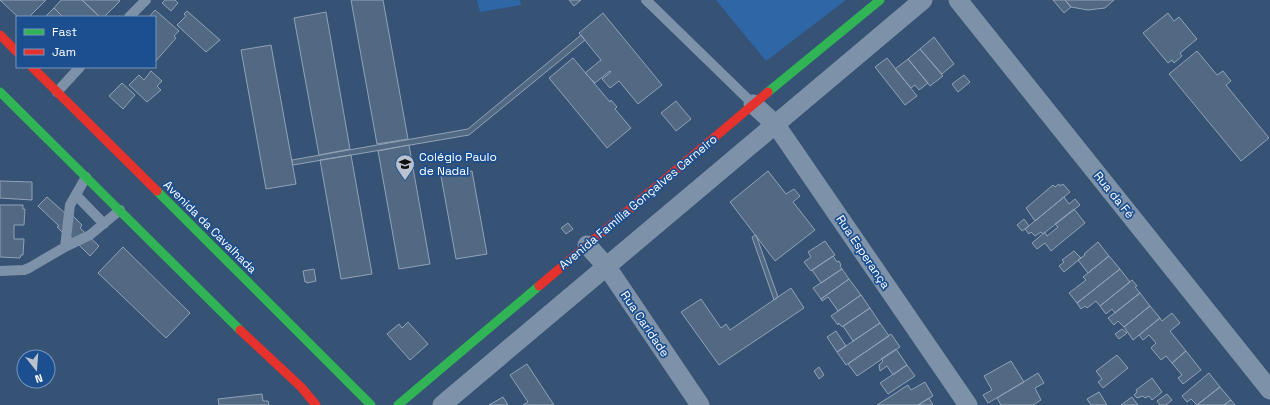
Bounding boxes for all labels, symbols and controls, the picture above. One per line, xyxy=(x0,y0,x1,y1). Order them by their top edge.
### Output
legend xyxy=(16,16,156,68)
text: Fast xyxy=(52,24,77,40)
text: Jam xyxy=(52,44,76,60)
street label: Avenida Família Gonçalves Carneiro xyxy=(556,131,720,273)
place label: Colégio Paulo de Nadal xyxy=(419,149,497,179)
school or university icon: Colégio Paulo de Nadal xyxy=(394,153,416,181)
street label: Rua da Fé xyxy=(1090,168,1138,222)
street label: Avenida da Cavalhada xyxy=(160,177,260,277)
street label: Rua Esperança xyxy=(832,212,894,292)
street label: Rua Caridade xyxy=(617,288,673,360)
north arrow xyxy=(16,349,56,389)
text: N xyxy=(33,371,44,386)

